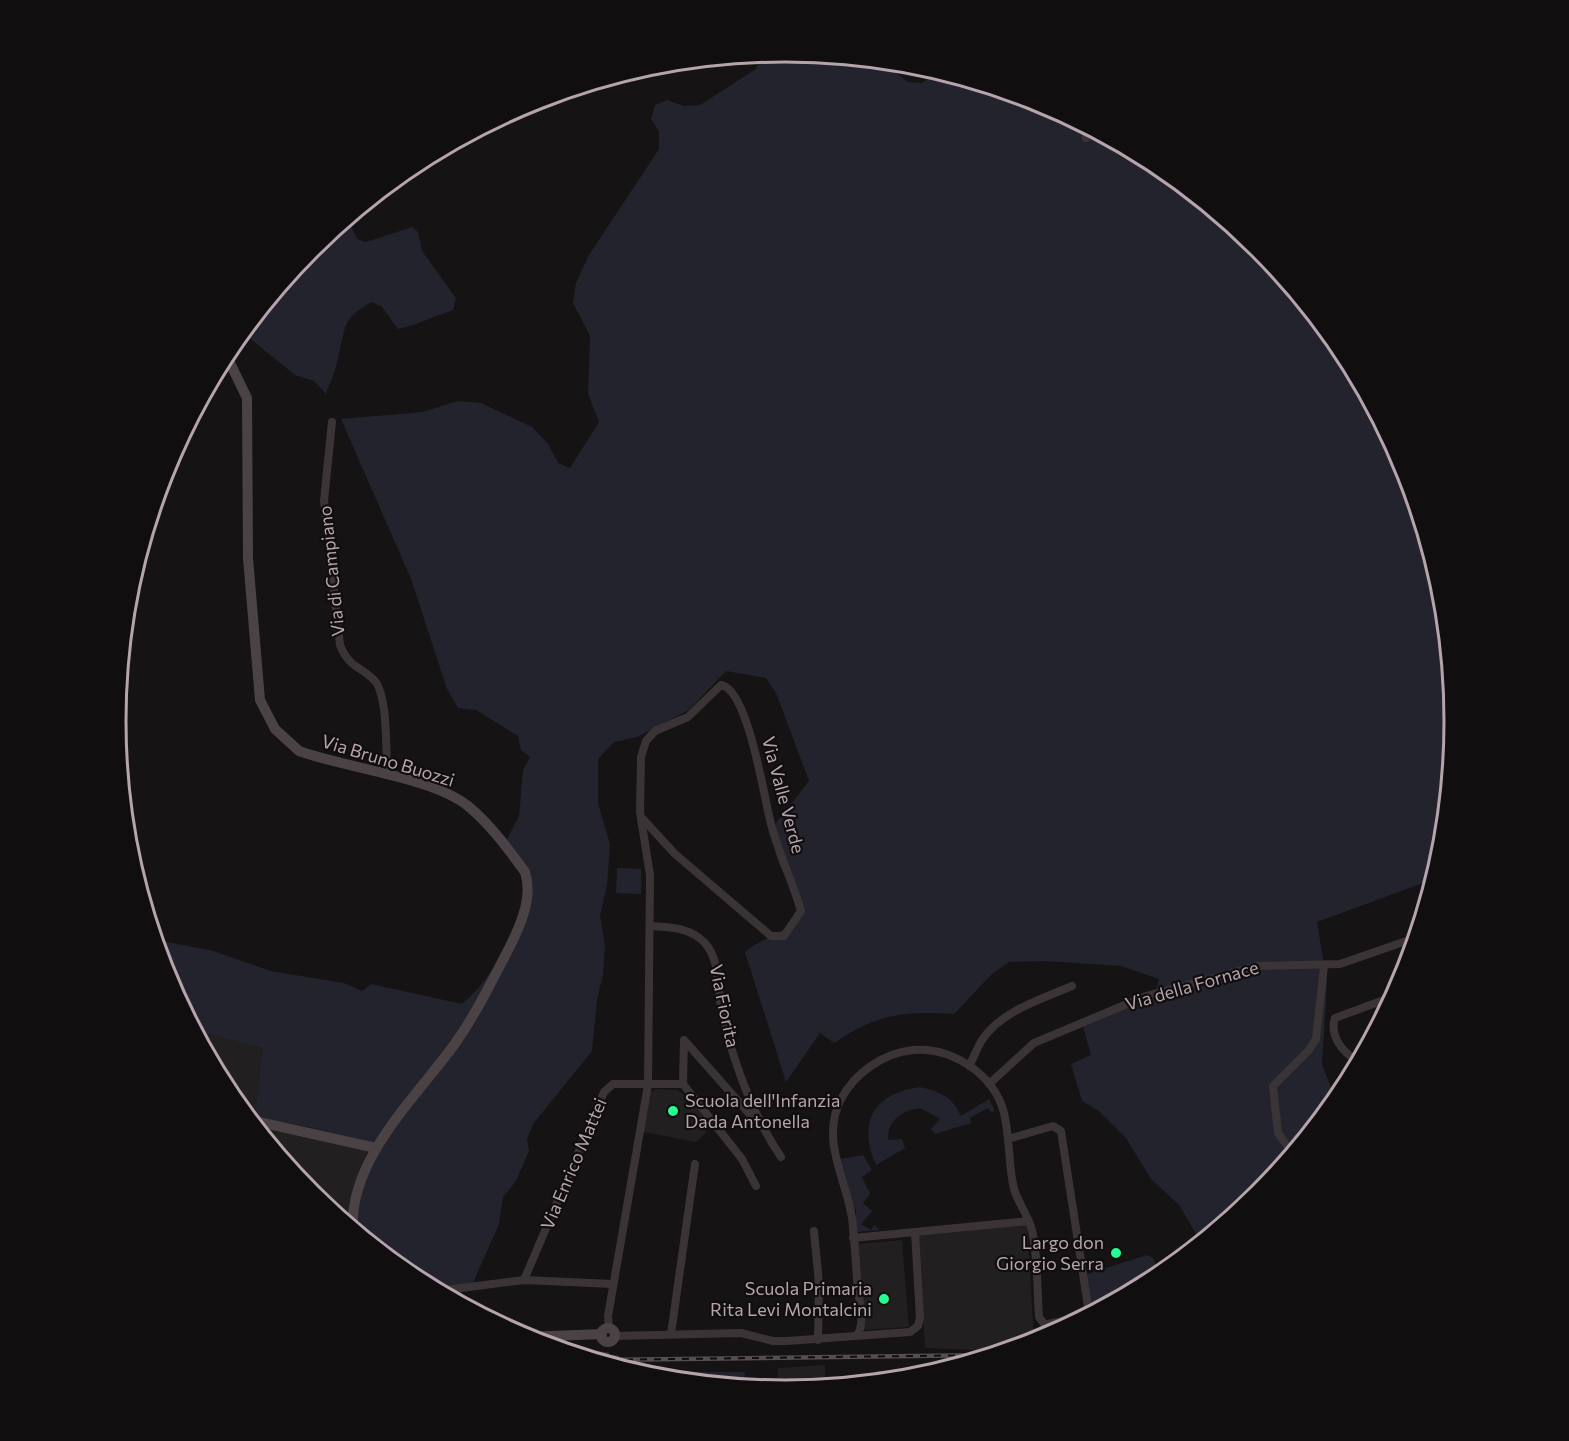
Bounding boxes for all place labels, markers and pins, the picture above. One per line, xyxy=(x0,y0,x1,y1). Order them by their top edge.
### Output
place label: Scuola dell'Infanzia Dada Antonella xyxy=(685,1089,840,1132)
marker: Scuola dell'Infanzia Dada Antonella xyxy=(666,1104,680,1118)
place label: Largo don Giorgio Serra xyxy=(996,1231,1104,1274)
marker: Largo don Giorgio Serra xyxy=(1109,1246,1123,1260)
place label: Scuola Primaria Rita Levi Montalcini xyxy=(710,1277,872,1320)
marker: Scuola Primaria Rita Levi Montalcini xyxy=(877,1292,891,1306)

